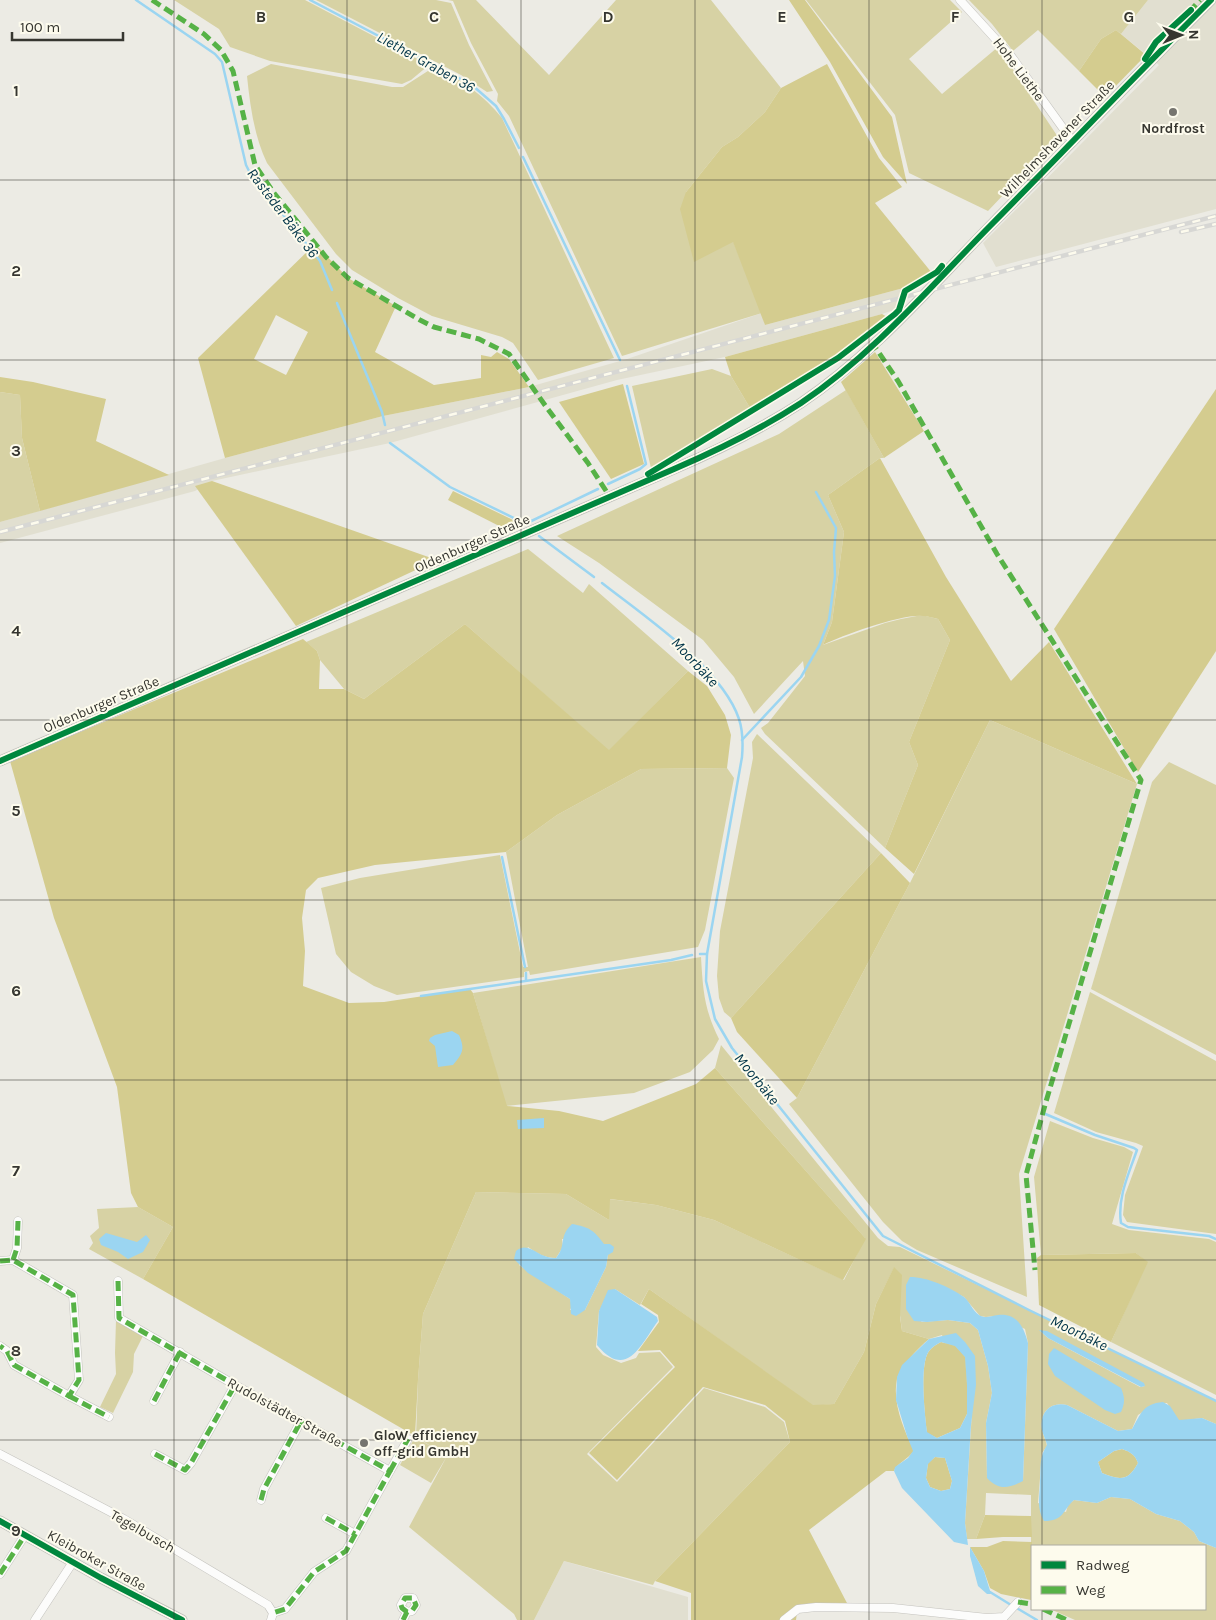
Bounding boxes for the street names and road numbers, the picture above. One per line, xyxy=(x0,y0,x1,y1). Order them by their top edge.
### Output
street label: Hohe Liethe xyxy=(989,34,1048,104)
street label: Wilhelmshavener Straße xyxy=(997,77,1118,202)
street label: Oldenburger Straße xyxy=(412,510,532,576)
street label: Oldenburger Straße xyxy=(41,672,162,737)
street label: Rudolstädter Straße xyxy=(224,1374,345,1451)
street label: Tegelbusch xyxy=(107,1506,178,1557)
street label: Kleibroker Straße xyxy=(44,1526,149,1595)

